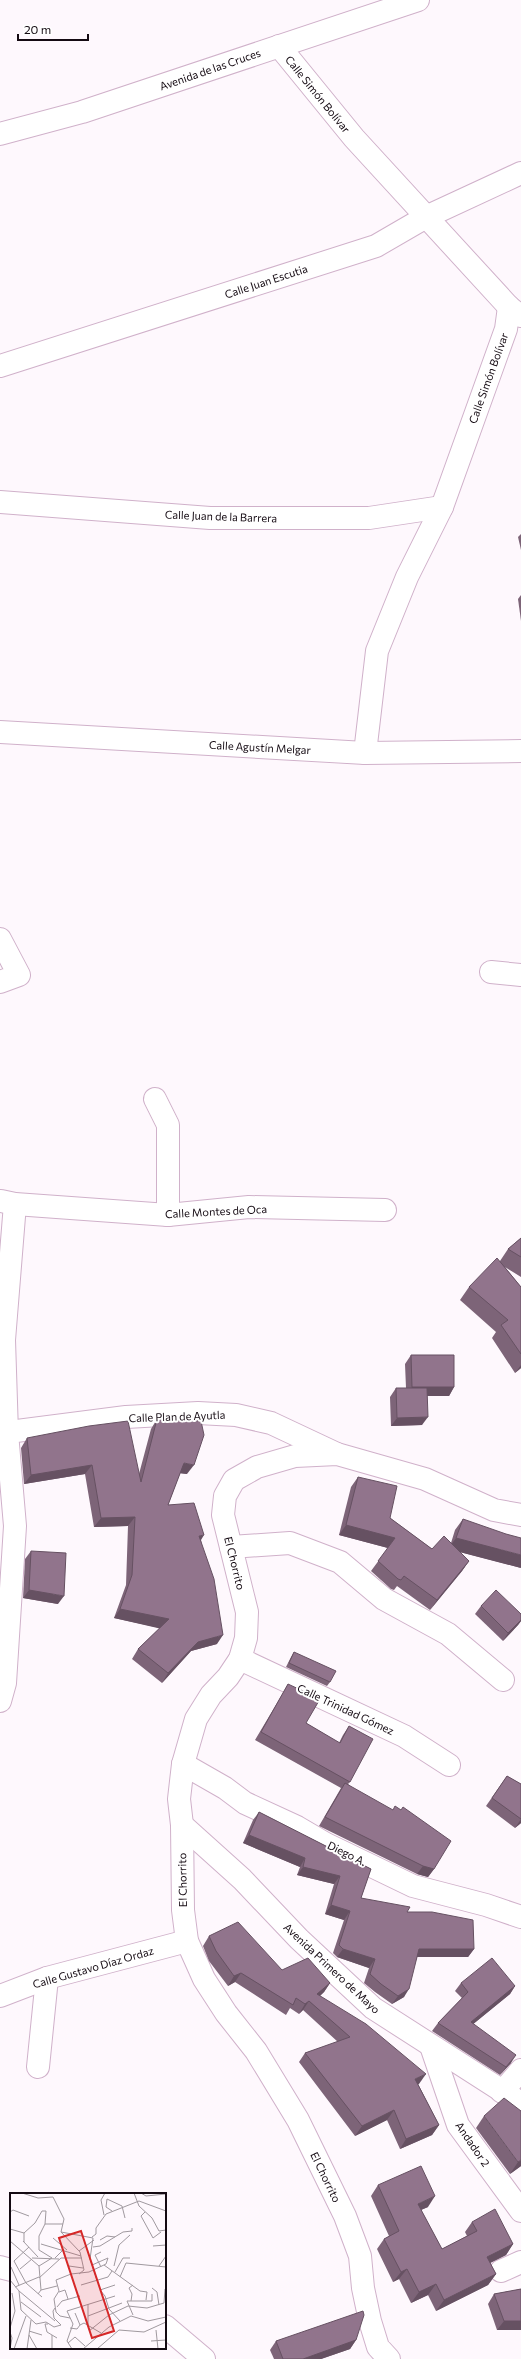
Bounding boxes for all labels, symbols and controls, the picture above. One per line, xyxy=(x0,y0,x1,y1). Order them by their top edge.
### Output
scale bar xyxy=(18,16,88,42)
text: 20 m xyxy=(24,22,51,36)
street label: Avenida de las Cruces xyxy=(158,46,262,92)
street label: Calle Simón Bolívar xyxy=(283,53,354,136)
street label: Calle Juan Escutia xyxy=(223,261,309,301)
street label: Calle Simón Bolívar xyxy=(466,330,511,425)
street label: Calle Juan de la Barrera xyxy=(165,508,277,525)
street label: Calle Agustín Melgar xyxy=(209,738,312,756)
street label: Calle Montes de Oca xyxy=(165,1202,267,1220)
street label: Calle Plan de Ayutla xyxy=(128,1408,226,1424)
street label: El Chorrito xyxy=(222,1535,248,1591)
street label: Calle Trinidad Gómez xyxy=(296,1681,397,1737)
street label: Diego A. xyxy=(326,1838,369,1868)
street label: El Chorrito xyxy=(175,1852,189,1907)
street label: Avenida Primero de Mayo xyxy=(281,1920,383,2016)
street label: Calle Gustavo Díaz Ordaz xyxy=(31,1943,155,1991)
street label: Andador 2 xyxy=(453,2119,493,2169)
street label: El Chorrito xyxy=(308,2150,344,2205)
inset map xyxy=(10,2193,166,2349)

